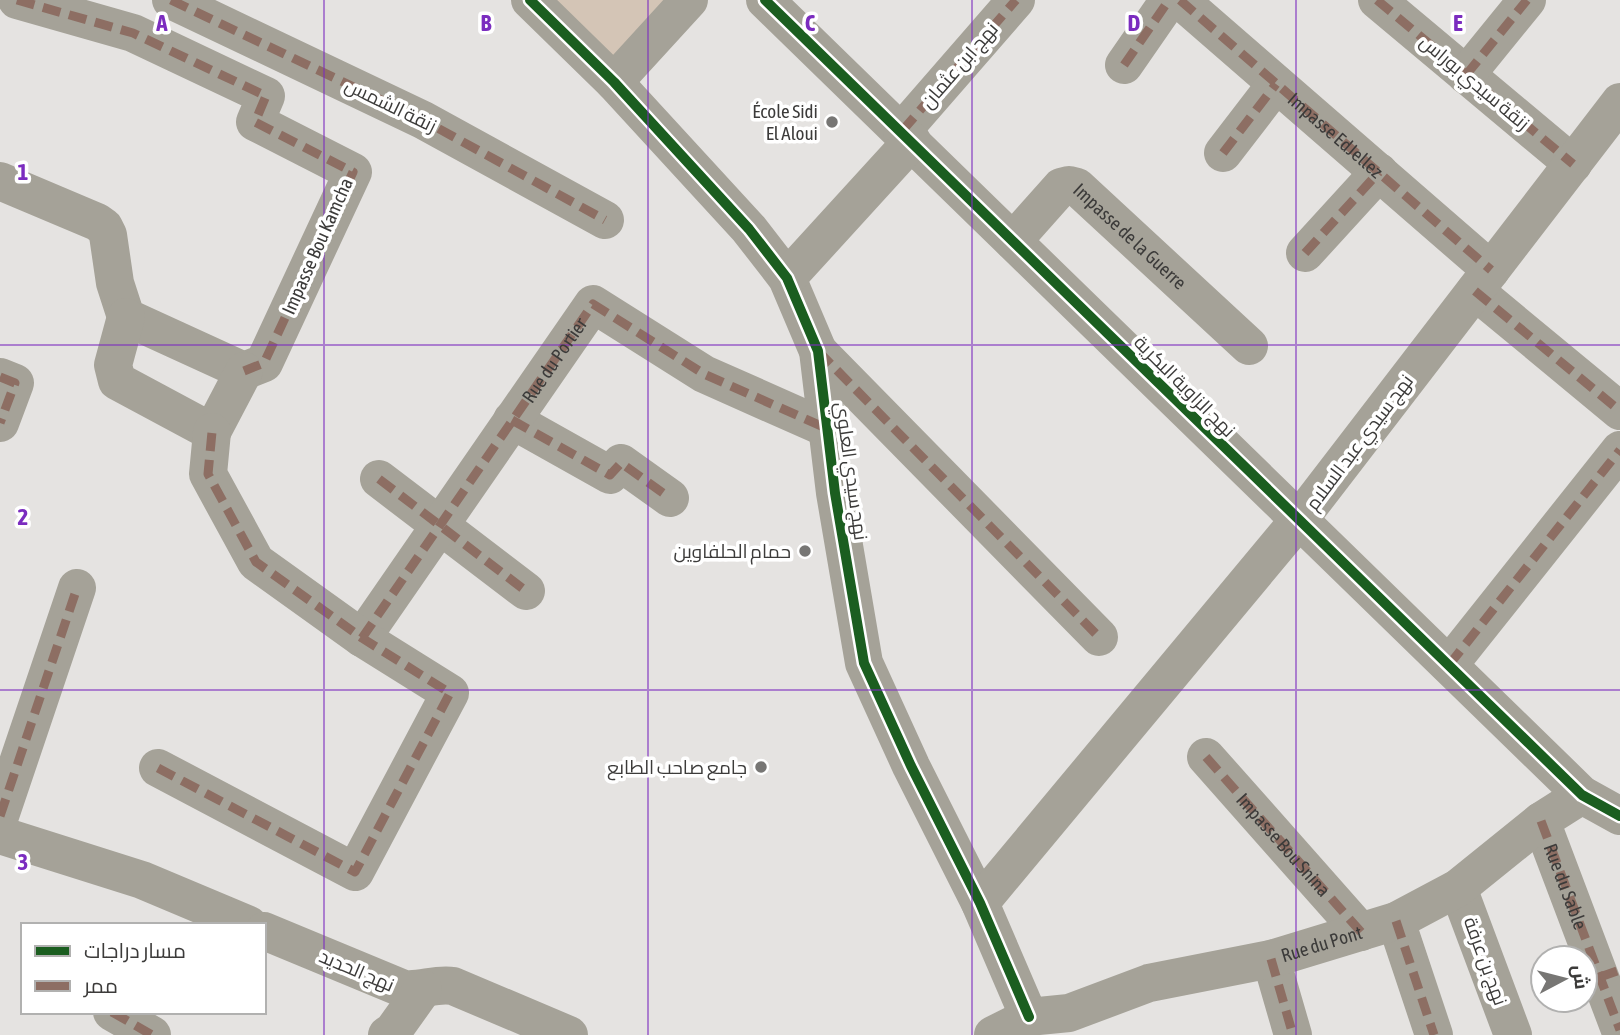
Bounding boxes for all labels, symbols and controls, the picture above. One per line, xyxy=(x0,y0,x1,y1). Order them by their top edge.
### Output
text: A xyxy=(155,10,168,36)
text: B xyxy=(481,10,492,36)
text: C xyxy=(805,10,816,36)
text: D xyxy=(1128,10,1141,36)
text: E xyxy=(1453,10,1463,36)
street label: نهج ابن عثمان xyxy=(916,18,1004,114)
street label: زنقة سيدي بوراس xyxy=(1413,30,1534,137)
street label: زنقة الشمس xyxy=(341,73,440,137)
street label: Impasse EdJellez xyxy=(1284,88,1388,182)
place label: École Sidi El Aloui xyxy=(752,100,818,144)
marker: École Sidi El Aloui xyxy=(824,114,840,130)
text: 1 xyxy=(18,159,29,185)
street label: Impasse Bou Kamcha xyxy=(277,174,357,318)
street label: Impasse de la Guerre xyxy=(1069,179,1191,294)
street label: Rue du Portier xyxy=(517,313,592,407)
street label: نهج الزاوية البكرية xyxy=(1128,331,1240,443)
street label: نهج سيدي عبد السلام xyxy=(1301,370,1420,517)
street label: نهج سيدي العلوي xyxy=(827,400,873,542)
text: 2 xyxy=(18,504,28,530)
place label: حمام الحلفاوين xyxy=(673,540,791,565)
marker: حمام الحلفاوين xyxy=(797,543,813,559)
place label: جامع صاحب الطابع xyxy=(607,756,747,781)
marker: جامع صاحب الطابع xyxy=(753,759,769,775)
street label: Impasse Bou Snina xyxy=(1232,788,1335,901)
street label: Rue du Sable xyxy=(1540,840,1592,933)
text: 3 xyxy=(18,849,28,875)
street label: نهج بن عرفة xyxy=(1457,914,1512,1009)
street label: Rue du Pont xyxy=(1278,921,1365,966)
legend xyxy=(21,923,266,1014)
text: مسار دراجات xyxy=(84,938,186,963)
street label: نهج الحديد xyxy=(315,944,398,998)
north arrow xyxy=(1529,944,1599,1014)
text: ش xyxy=(1567,963,1593,990)
text: ممر xyxy=(83,973,118,998)

